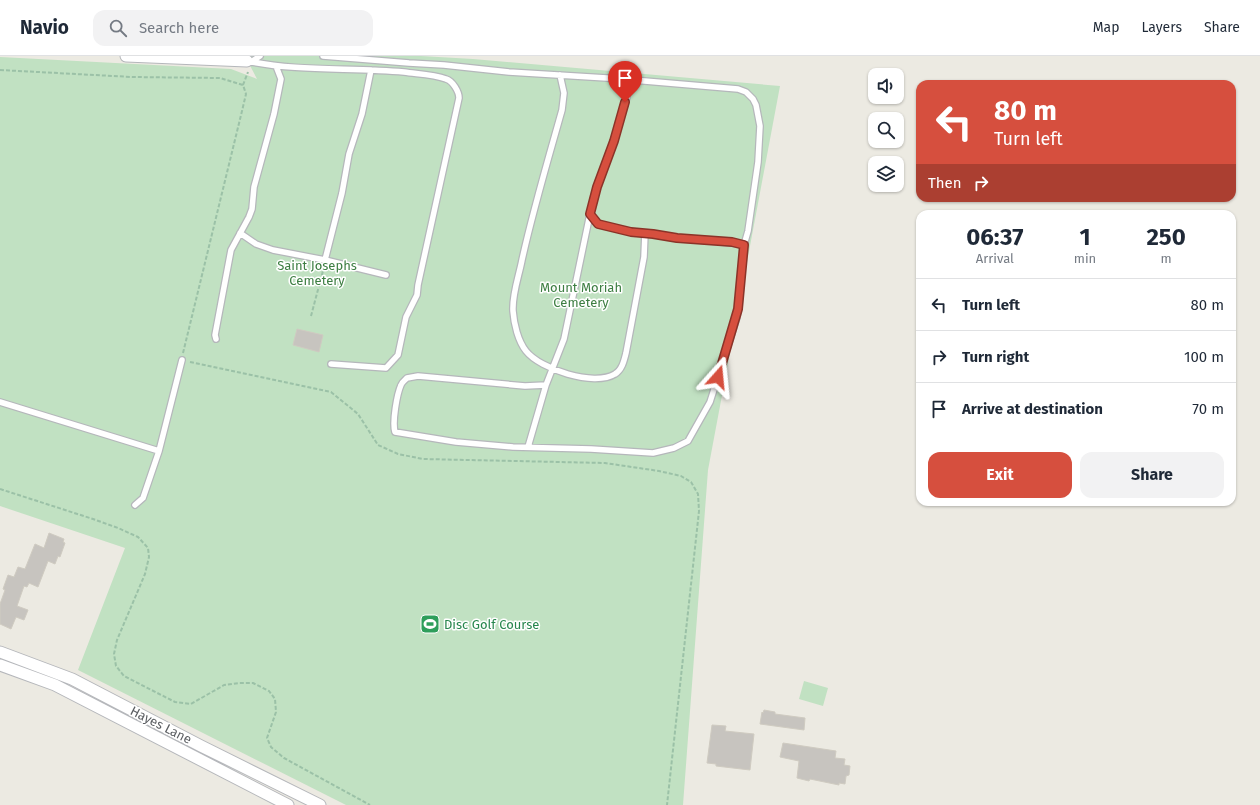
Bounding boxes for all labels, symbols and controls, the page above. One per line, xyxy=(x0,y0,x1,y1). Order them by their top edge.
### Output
search box xyxy=(93,10,373,46)
text: Navio xyxy=(20,16,69,39)
icon: search xyxy=(107,17,129,39)
text: Search here xyxy=(139,19,219,37)
text: Map xyxy=(1093,19,1119,36)
text: Layers xyxy=(1141,19,1182,36)
text: Share xyxy=(1204,19,1240,36)
pin xyxy=(608,61,642,102)
icon: arrive xyxy=(614,67,636,89)
map controls xyxy=(868,68,904,192)
button: sound xyxy=(868,68,904,104)
text: 80 m xyxy=(994,94,1057,127)
icon: left xyxy=(928,96,980,148)
button: search xyxy=(868,112,904,148)
text: Turn left xyxy=(994,128,1063,150)
button: layers xyxy=(868,156,904,192)
icon: right xyxy=(970,172,992,194)
text: Then xyxy=(928,174,962,192)
text: 06:37 xyxy=(966,223,1024,251)
text: 1 xyxy=(1079,223,1091,251)
text: 250 xyxy=(1146,223,1186,251)
text: Arrival xyxy=(976,251,1014,266)
text: min xyxy=(1074,251,1096,266)
text: m xyxy=(1161,251,1172,266)
park label: Saint Josephs Cemetery xyxy=(277,258,357,288)
park label: Mount Moriah Cemetery xyxy=(540,280,622,310)
icon: left xyxy=(928,294,950,316)
text: Turn left xyxy=(962,296,1020,314)
text: 80 m xyxy=(1191,296,1224,314)
icon: right xyxy=(928,346,950,368)
text: Turn right xyxy=(962,348,1029,366)
text: 100 m xyxy=(1184,348,1224,366)
position arrow xyxy=(697,356,739,398)
icon: arrive xyxy=(928,398,950,420)
text: Arrive at destination xyxy=(962,400,1103,418)
text: 70 m xyxy=(1192,400,1224,418)
button: Exit xyxy=(928,452,1072,498)
button: Share xyxy=(1080,452,1224,498)
sports icon: Disc Golf Course xyxy=(419,613,441,635)
place label: Disc Golf Course xyxy=(444,617,539,632)
street label: Hayes Lane xyxy=(128,703,194,747)

